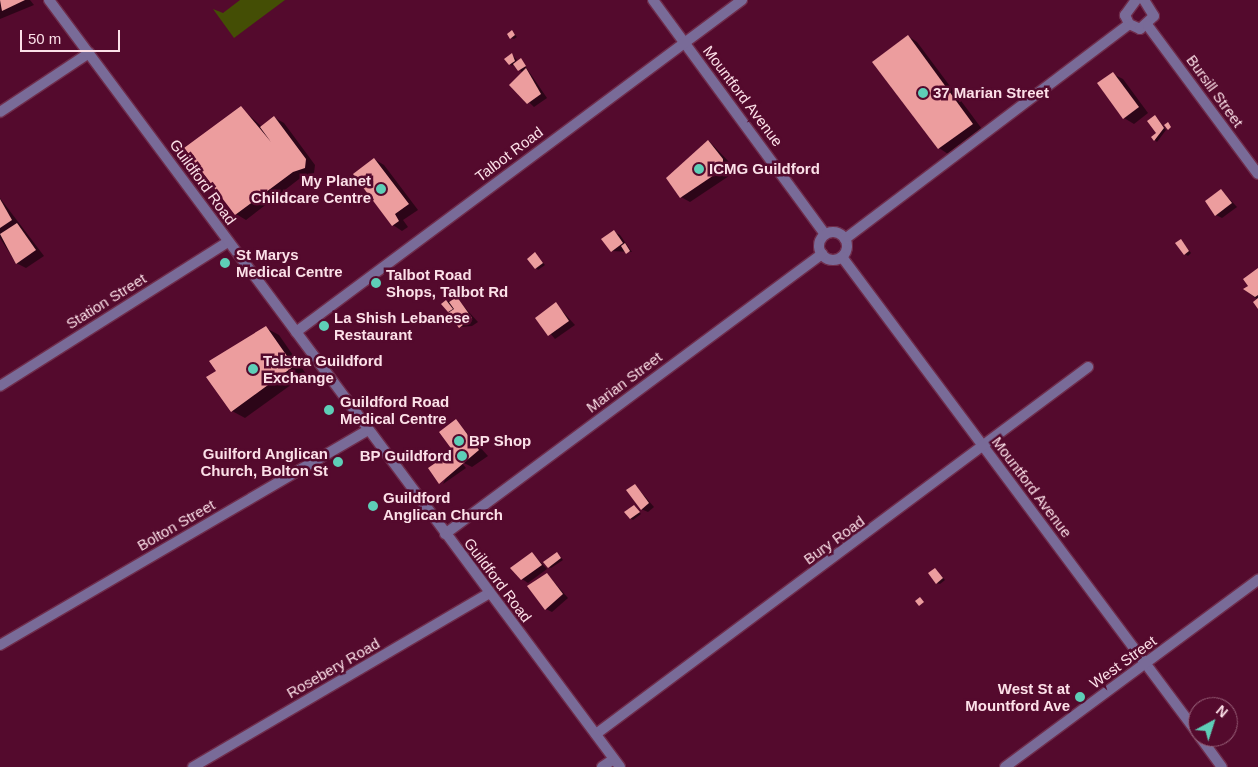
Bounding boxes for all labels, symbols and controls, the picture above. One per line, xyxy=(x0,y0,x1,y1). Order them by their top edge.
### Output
scale bar xyxy=(22,20,122,52)
text: 50 m xyxy=(28,30,61,47)
street label: Mountford Avenue xyxy=(699,42,787,150)
street label: Bursill Street xyxy=(1183,51,1247,131)
place label: 37 Marian Street xyxy=(933,84,1049,102)
marker: 37 Marian Street xyxy=(917,87,929,99)
street label: Talbot Road xyxy=(472,123,546,185)
street label: Guildford Road xyxy=(166,136,240,228)
place label: ICMG Guildford xyxy=(709,160,820,178)
marker: ICMG Guildford xyxy=(693,163,705,175)
place label: My Planet Childcare Centre xyxy=(251,171,371,206)
marker: My Planet Childcare Centre xyxy=(375,183,387,195)
place label: St Marys Medical Centre xyxy=(236,245,343,280)
marker: St Marys Medical Centre xyxy=(218,256,232,270)
place label: Talbot Road Shops, Talbot Rd xyxy=(386,265,508,300)
street label: Station Street xyxy=(63,269,149,333)
marker: Talbot Road Shops, Talbot Rd xyxy=(370,277,382,289)
place label: La Shish Lebanese Restaurant xyxy=(334,308,470,343)
marker: La Shish Lebanese Restaurant xyxy=(318,320,330,332)
street label: Marian Street xyxy=(583,348,665,416)
place label: Telstra Guildford Exchange xyxy=(263,351,383,386)
marker: Telstra Guildford Exchange xyxy=(247,363,259,375)
place label: Guildford Road Medical Centre xyxy=(340,392,449,427)
marker: Guildford Road Medical Centre xyxy=(322,403,336,417)
place label: BP Shop xyxy=(469,432,531,450)
street label: Mountford Avenue xyxy=(988,433,1076,541)
marker: BP Shop xyxy=(453,435,465,447)
place label: Guilford Anglican Church, Bolton St xyxy=(201,444,328,479)
place label: BP Guildford xyxy=(360,447,452,465)
marker: BP Guildford xyxy=(456,450,468,462)
marker: Guilford Anglican Church, Bolton St xyxy=(332,456,344,468)
place label: Guildford Anglican Church xyxy=(383,488,503,523)
street label: Bolton Street xyxy=(134,496,218,554)
marker: Guildford Anglican Church xyxy=(367,500,379,512)
street label: Bury Road xyxy=(800,512,868,568)
street label: Guildford Road xyxy=(460,534,536,626)
street label: West Street xyxy=(1086,632,1160,692)
street label: Rosebery Road xyxy=(283,634,383,702)
place label: West St at Mountford Ave xyxy=(965,679,1070,714)
marker: West St at Mountford Ave xyxy=(1074,691,1086,703)
north arrow xyxy=(1188,697,1238,747)
text: N xyxy=(1213,702,1231,721)

